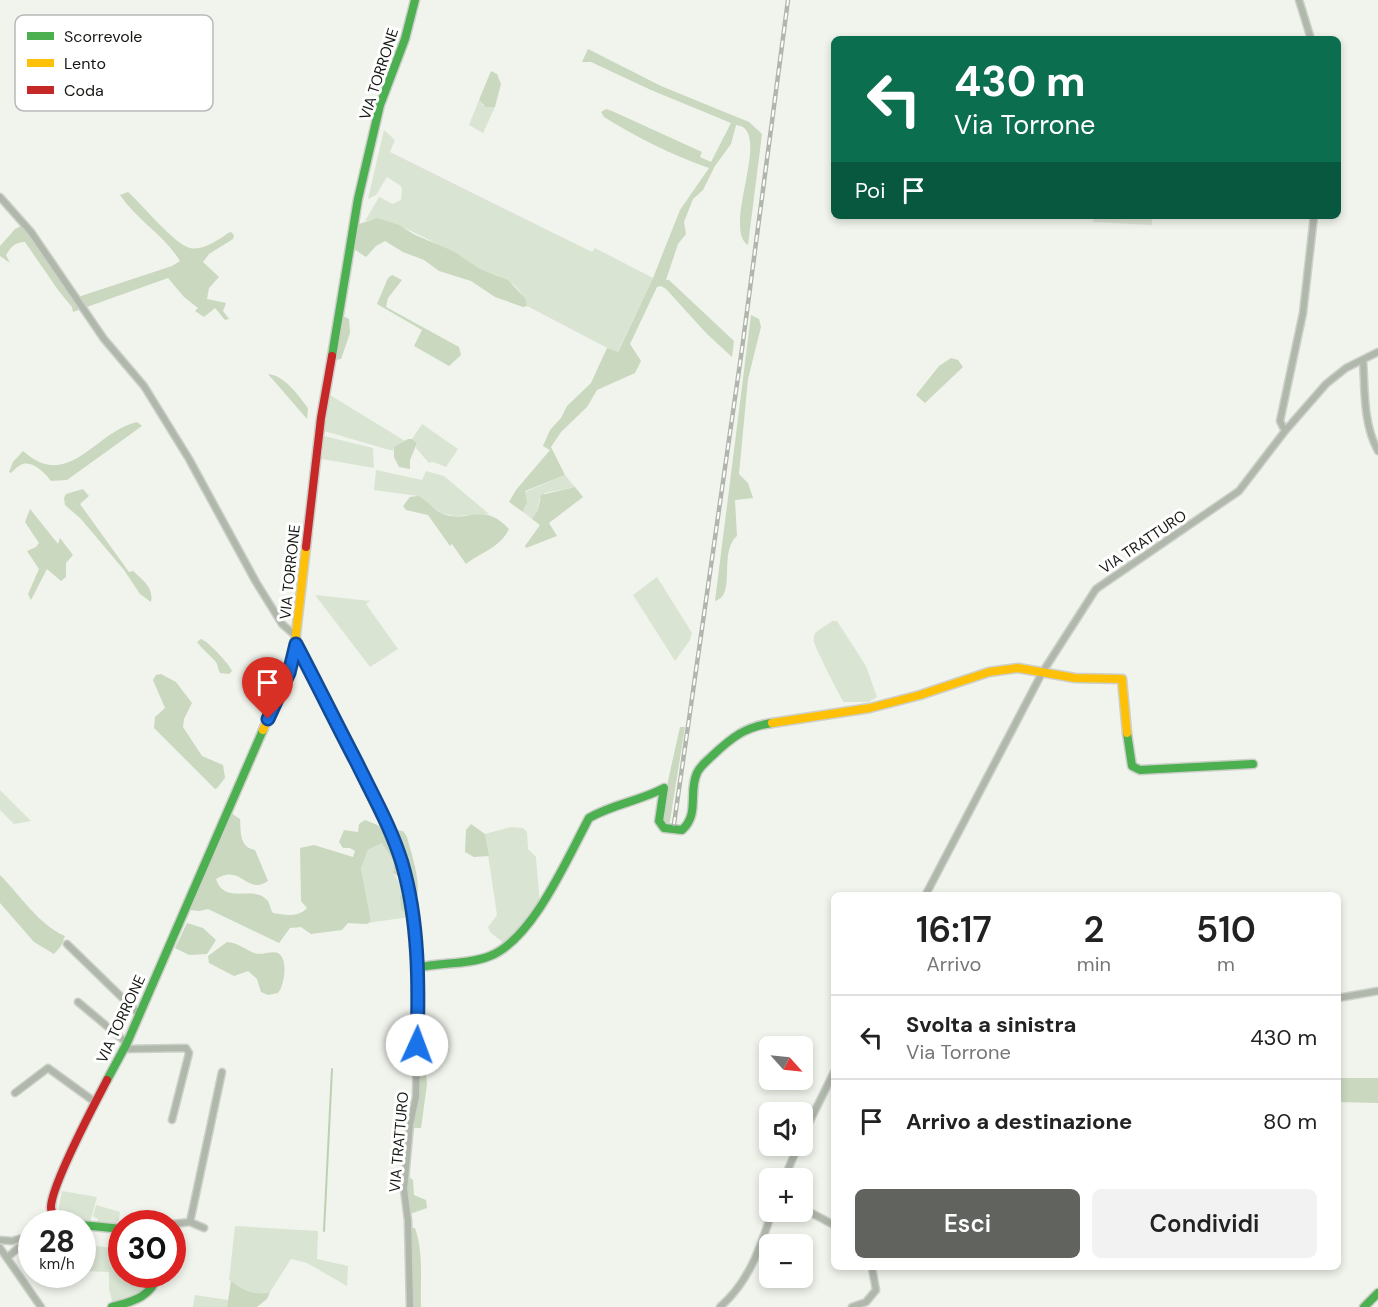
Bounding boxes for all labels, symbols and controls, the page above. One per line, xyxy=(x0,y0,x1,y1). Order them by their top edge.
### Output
legend xyxy=(15,15,213,111)
text: Scorrevole xyxy=(64,26,142,47)
street label: VIA TORRONE xyxy=(355,26,403,122)
text: Lento xyxy=(64,53,106,74)
text: 430 m xyxy=(954,54,1086,109)
icon: left xyxy=(855,60,933,138)
text: Coda xyxy=(64,80,104,101)
text: Via Torrone xyxy=(954,107,1095,142)
icon: arrive xyxy=(897,174,930,207)
text: Poi xyxy=(855,176,885,205)
street label: VIA TRATTURO xyxy=(1096,506,1190,578)
street label: VIA TORRONE xyxy=(275,524,305,620)
pin xyxy=(242,657,293,719)
icon: arrive xyxy=(251,666,284,699)
text: 16:17 xyxy=(916,906,992,953)
text: 2 xyxy=(1084,906,1104,953)
text: 510 xyxy=(1196,906,1256,953)
text: Arrivo xyxy=(927,951,981,977)
text: min xyxy=(1077,951,1111,977)
text: m xyxy=(1217,951,1235,977)
street label: VIA TORRONE xyxy=(92,972,150,1066)
text: Svolta a sinistra xyxy=(906,1010,1076,1039)
position arrow xyxy=(385,1013,449,1077)
icon: left xyxy=(855,1021,888,1054)
text: 430 m xyxy=(1250,1023,1317,1052)
north arrow xyxy=(759,1036,813,1090)
map controls xyxy=(759,1036,813,1288)
text: Via Torrone xyxy=(906,1039,1011,1065)
street label: VIA TRATTURO xyxy=(385,1091,413,1193)
button: sound xyxy=(759,1102,813,1156)
icon: arrive xyxy=(855,1105,888,1138)
text: Arrivo a destinazione xyxy=(906,1107,1132,1136)
text: 80 m xyxy=(1263,1107,1317,1136)
button: + xyxy=(759,1168,813,1222)
button: Esci xyxy=(855,1189,1080,1258)
button: Condividi xyxy=(1092,1189,1317,1258)
speed limit sign: 30 xyxy=(108,1210,186,1288)
text: 28 xyxy=(39,1222,75,1261)
button: − xyxy=(759,1234,813,1288)
text: km/h xyxy=(39,1254,75,1274)

